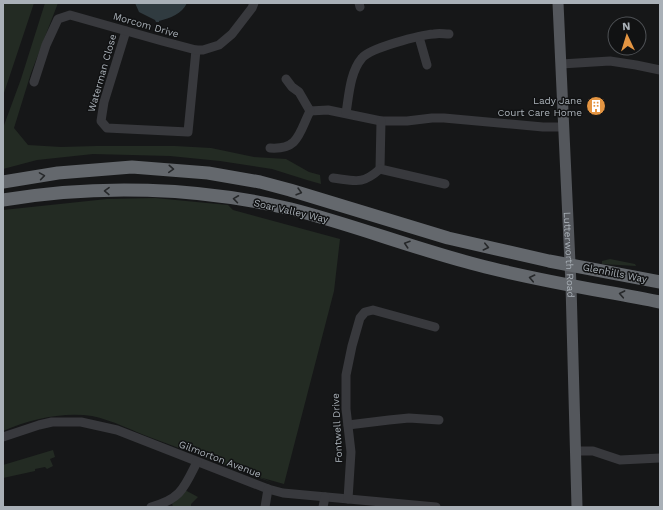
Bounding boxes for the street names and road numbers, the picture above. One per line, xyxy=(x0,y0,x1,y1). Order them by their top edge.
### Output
street label: Morcom Drive xyxy=(112,10,180,40)
street label: Waterman Close xyxy=(86,33,118,113)
street label: Soar Valley Way xyxy=(253,197,330,225)
street label: Lutterworth Road xyxy=(562,212,577,298)
street label: Glenhills Way xyxy=(582,261,649,285)
street label: Fontwell Drive xyxy=(330,393,344,463)
street label: Gilmorton Avenue xyxy=(177,438,263,480)

